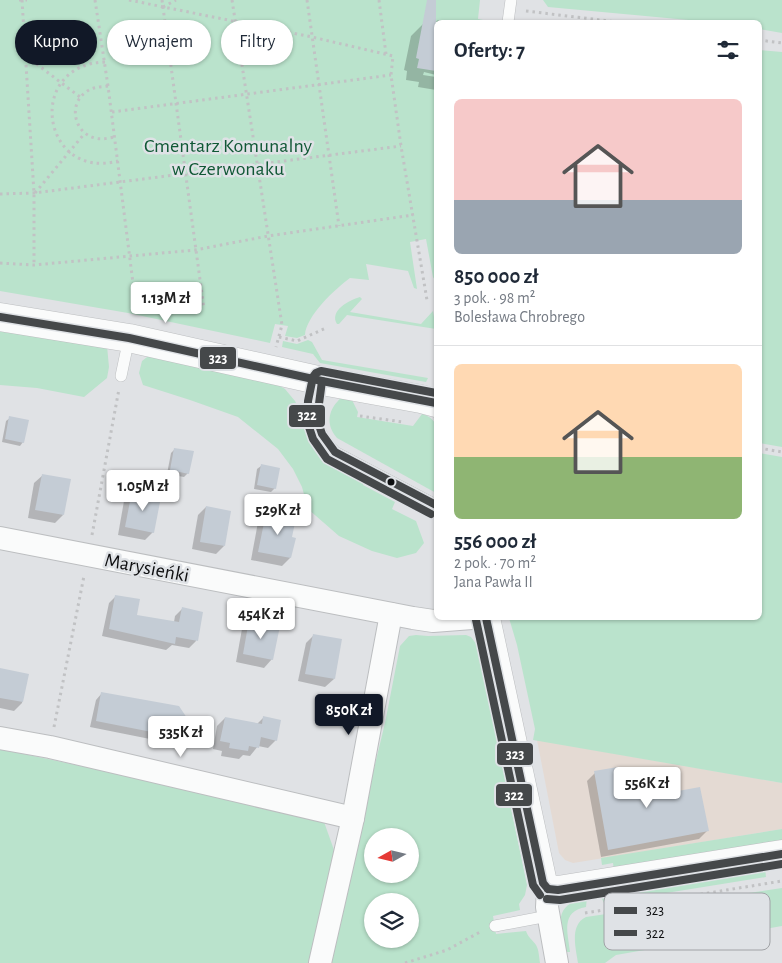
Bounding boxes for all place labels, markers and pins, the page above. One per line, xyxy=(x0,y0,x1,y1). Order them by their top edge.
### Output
pin: 1.13M zł xyxy=(114,282,218,324)
pin: 1.05M zł xyxy=(91,470,195,512)
unlabelled marker xyxy=(386,477,396,487)
pin: 529K zł xyxy=(232,494,324,536)
pin: 454K zł xyxy=(215,598,307,640)
pin: 850K zł xyxy=(303,694,395,736)
pin: 535K zł xyxy=(135,716,227,758)
pin: 556K zł xyxy=(601,766,693,809)

